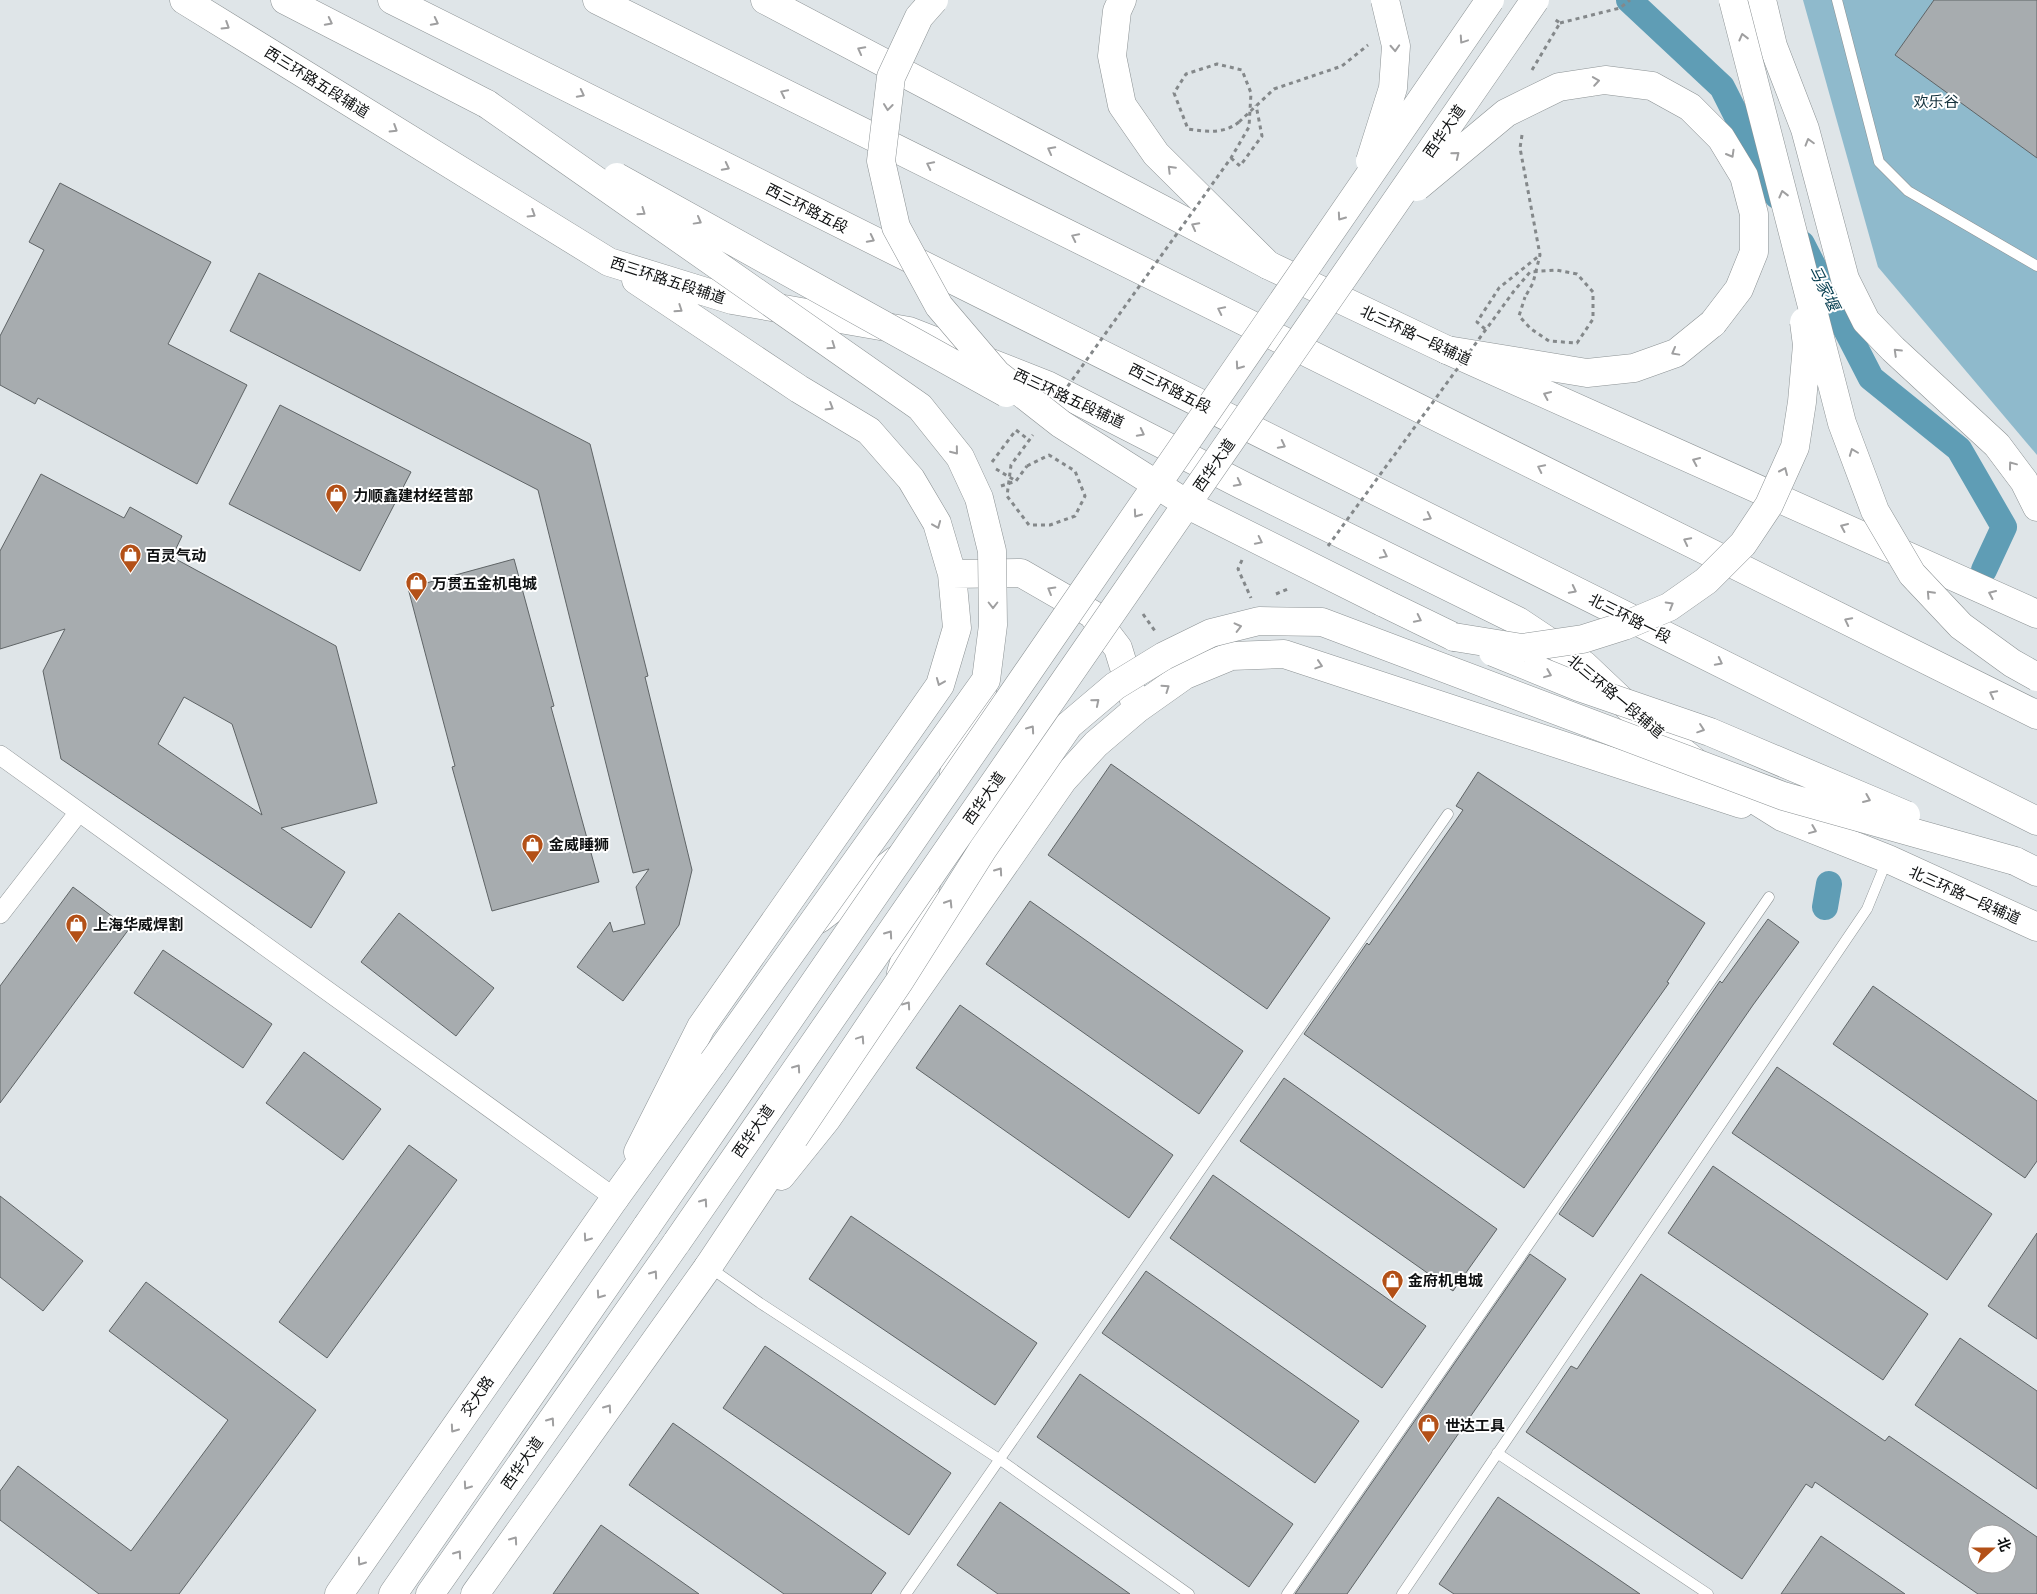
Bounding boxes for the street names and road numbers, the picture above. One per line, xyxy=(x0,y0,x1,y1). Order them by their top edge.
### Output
street label: 西三环路五段辅道 xyxy=(261,42,373,122)
street label: 西华大道 xyxy=(1419,101,1469,161)
street label: 西三环路五段 xyxy=(763,179,851,237)
street label: 西三环路五段辅道 xyxy=(608,252,728,308)
street label: 北三环路一段辅道 xyxy=(1358,301,1474,369)
street label: 西三环路五段 xyxy=(1126,359,1214,417)
street label: 西三环路五段辅道 xyxy=(1011,364,1127,432)
street label: 西华大道 xyxy=(1189,435,1239,495)
street label: 北三环路一段 xyxy=(1586,589,1674,647)
street label: 北三环路一段辅道 xyxy=(1564,650,1668,742)
street label: 西华大道 xyxy=(959,768,1009,828)
street label: 北三环路一段辅道 xyxy=(1906,862,2024,928)
street label: 西华大道 xyxy=(728,1101,778,1161)
street label: 交大路 xyxy=(456,1372,498,1420)
street label: 西华大道 xyxy=(497,1433,547,1493)

